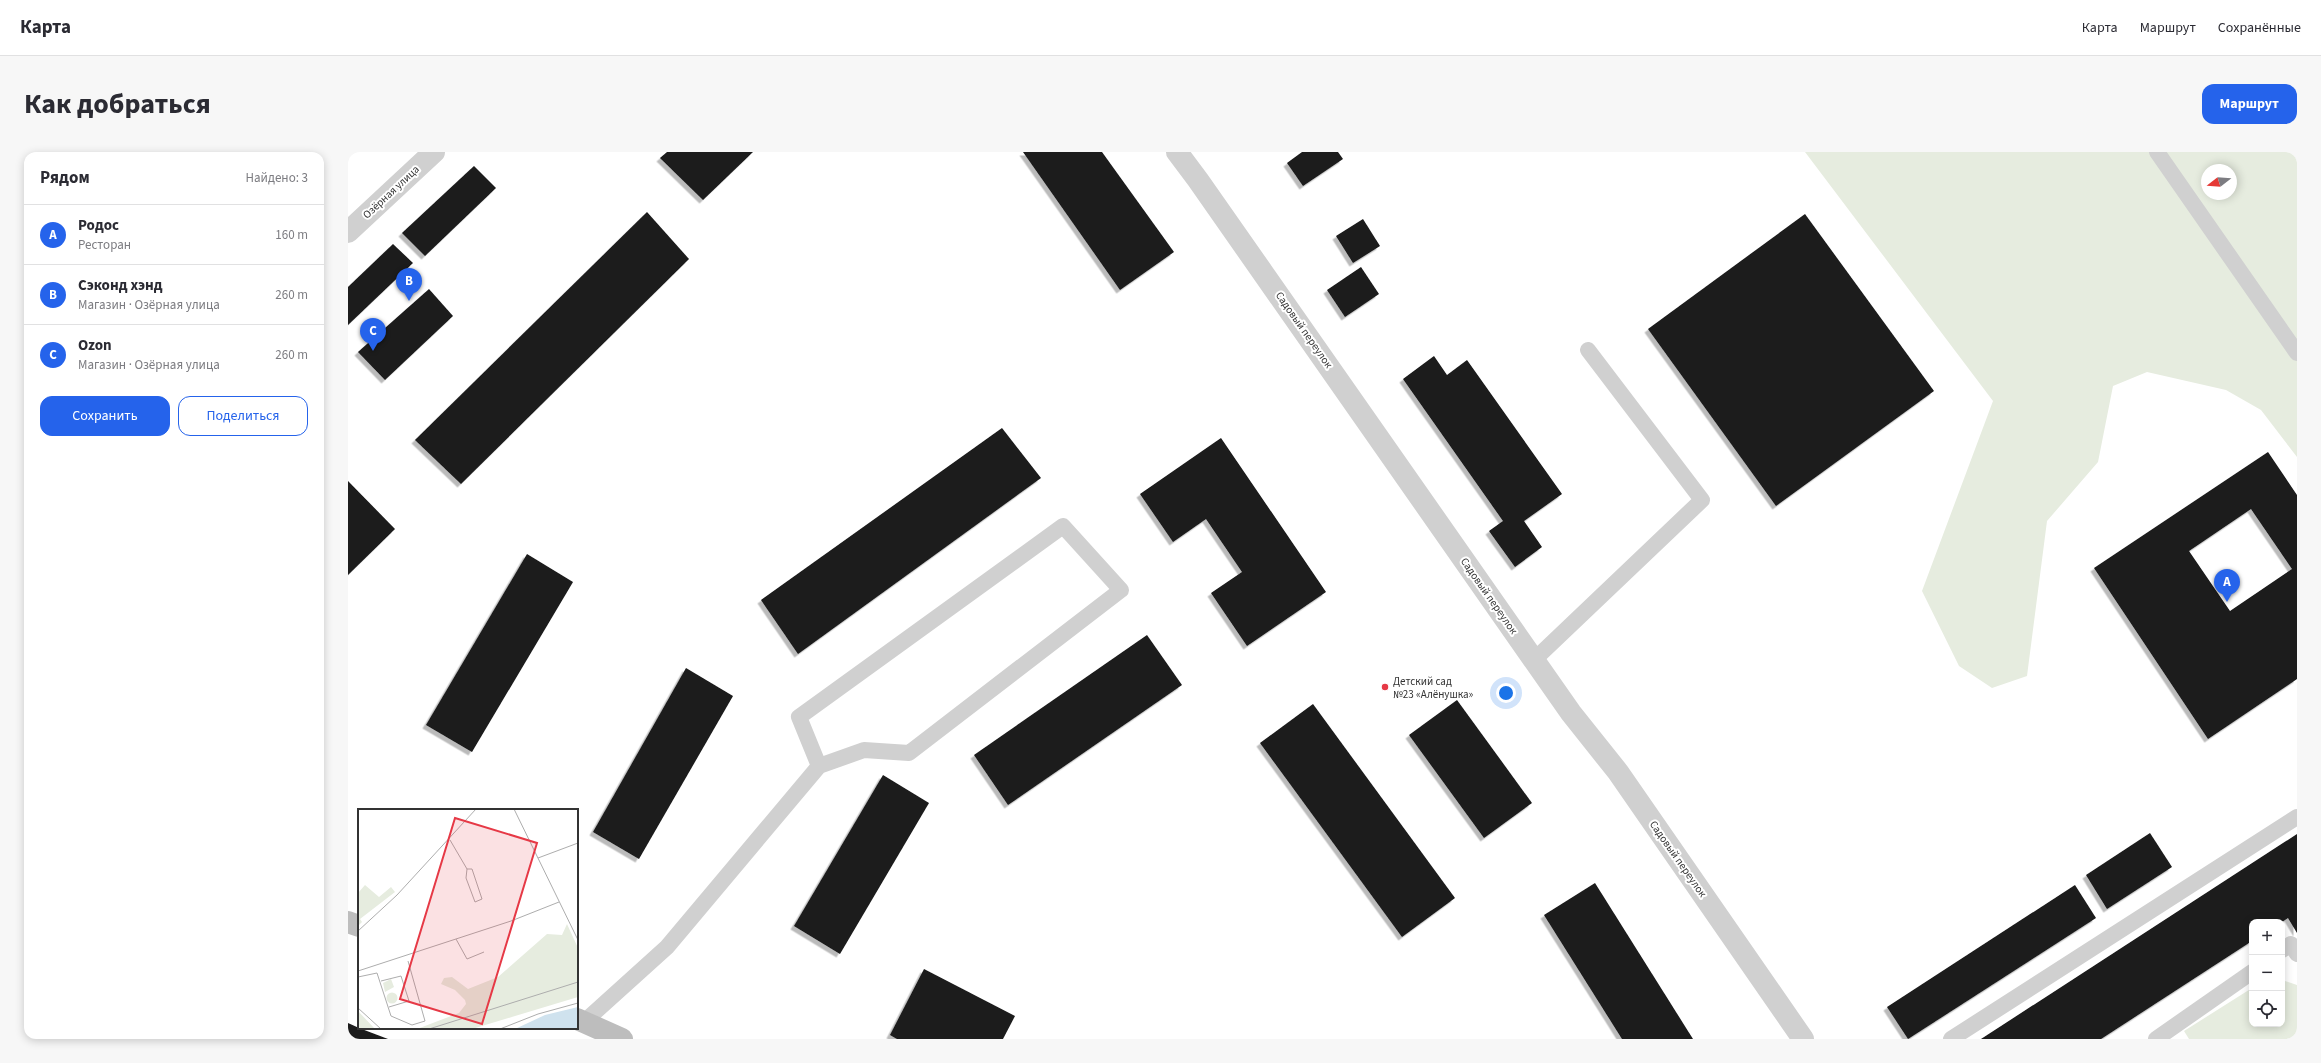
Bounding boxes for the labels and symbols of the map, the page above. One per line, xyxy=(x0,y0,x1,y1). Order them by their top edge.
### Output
street label: Озёрная улица xyxy=(359,162,423,222)
north arrow xyxy=(2201,164,2237,200)
pin: B xyxy=(396,268,422,301)
street label: Садовый переулок xyxy=(1272,289,1336,372)
pin: C xyxy=(360,318,386,351)
street label: Садовый переулок xyxy=(1457,555,1521,638)
pin: A xyxy=(2214,569,2240,602)
place label: Детский сад №23 «Алёнушка» xyxy=(1393,674,1474,702)
marker: Детский сад №23 «Алёнушка» xyxy=(1380,682,1390,692)
your location xyxy=(1496,683,1516,703)
inset map xyxy=(358,809,578,1029)
street label: Садовый переулок xyxy=(1646,818,1710,901)

